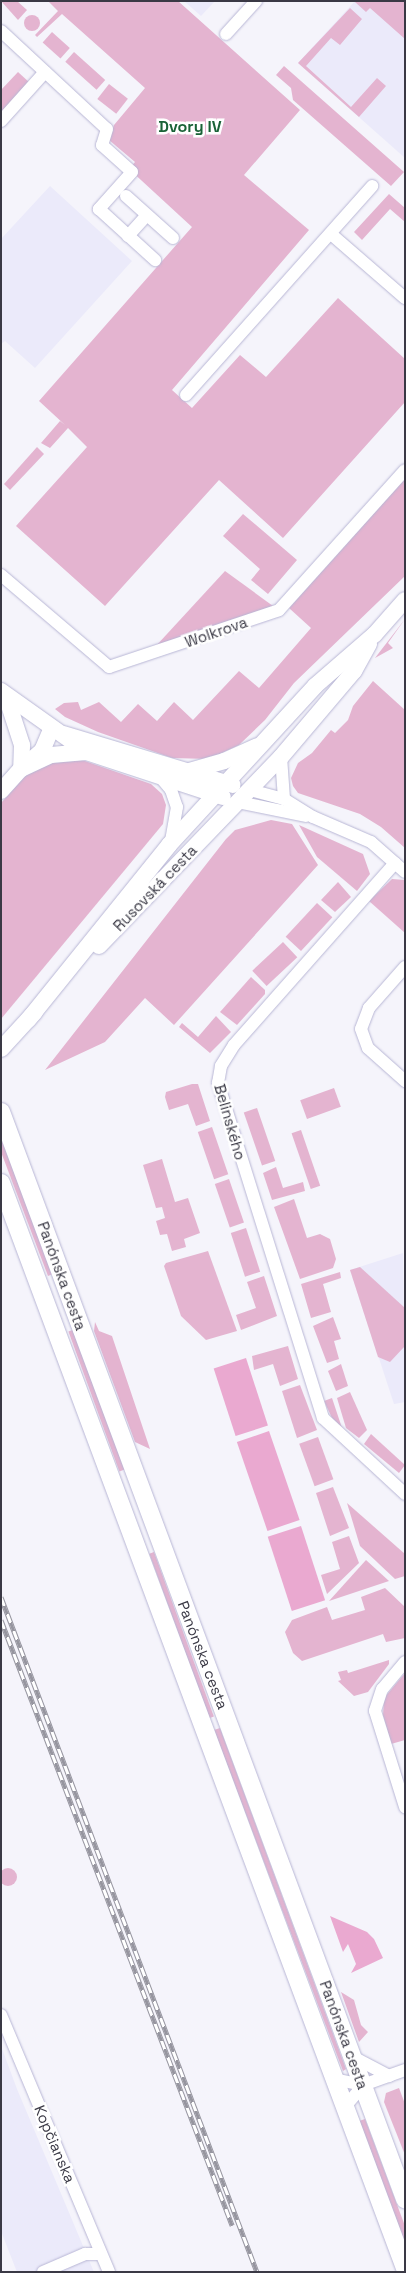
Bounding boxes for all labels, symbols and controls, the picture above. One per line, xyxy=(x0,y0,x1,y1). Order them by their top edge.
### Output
district label: Dvory IV xyxy=(158,117,222,137)
street label: Wolkrova xyxy=(182,613,250,651)
street label: Rusovská cesta xyxy=(109,841,201,935)
street label: Belinského xyxy=(211,1082,249,1162)
street label: Panónska cesta xyxy=(34,1219,90,1333)
street label: Panónska cesta xyxy=(174,1598,232,1712)
street label: Panónska cesta xyxy=(316,1978,372,2092)
street label: Kopčianska xyxy=(31,2102,79,2186)

